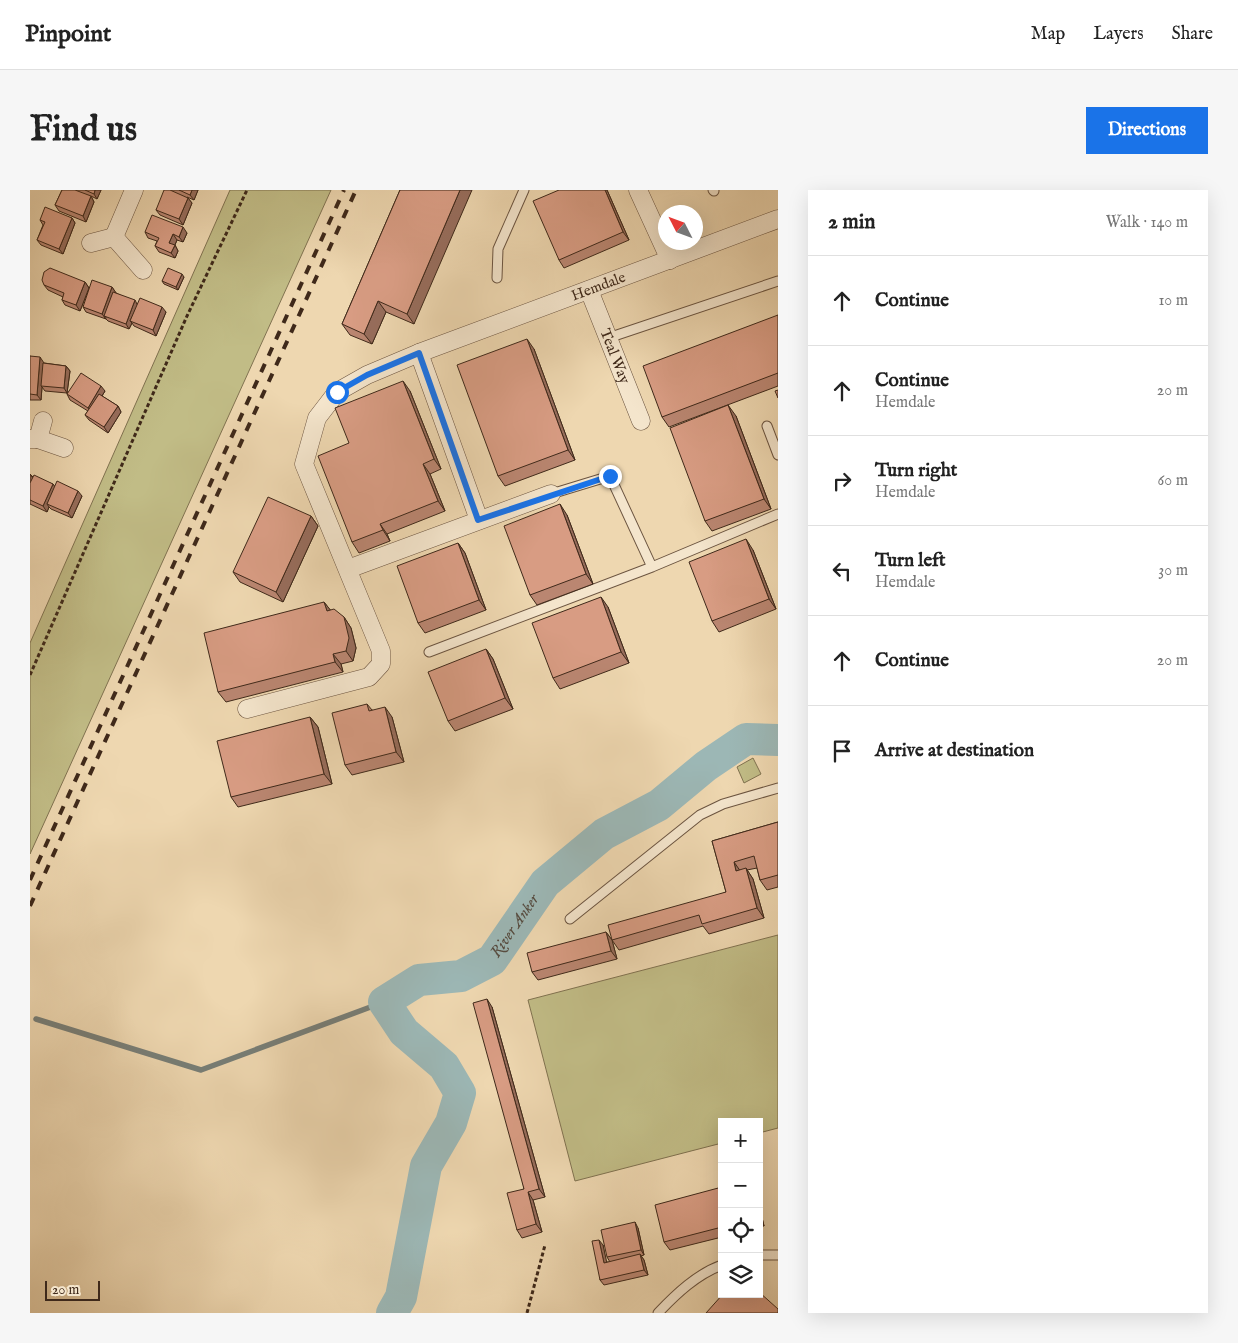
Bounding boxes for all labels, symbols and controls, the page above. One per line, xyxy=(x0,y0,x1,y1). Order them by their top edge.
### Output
text: Pinpoint xyxy=(25,19,111,50)
text: Map xyxy=(1031,23,1065,46)
text: Layers xyxy=(1093,23,1144,46)
text: Share xyxy=(1172,23,1213,46)
button: Directions xyxy=(1086,107,1208,154)
text: Find us xyxy=(30,108,137,153)
north arrow xyxy=(658,205,703,250)
text: 2 min xyxy=(828,209,875,236)
text: Walk · 140 m xyxy=(1106,213,1188,233)
street label: Hemdale xyxy=(568,267,628,305)
icon: ahead xyxy=(828,287,856,315)
text: Continue xyxy=(875,289,949,313)
text: 10 m xyxy=(1158,291,1188,311)
street label: Teal Way xyxy=(596,326,635,387)
text: Continue xyxy=(875,369,949,393)
icon: ahead xyxy=(828,377,856,405)
route start xyxy=(326,381,349,404)
text: 20 m xyxy=(1157,381,1188,401)
text: Hemdale xyxy=(875,393,935,413)
text: Turn right xyxy=(875,459,957,483)
route end xyxy=(599,465,622,488)
icon: right xyxy=(828,467,856,495)
text: 60 m xyxy=(1158,471,1188,491)
text: Hemdale xyxy=(875,483,935,503)
text: Turn left xyxy=(875,549,946,573)
icon: left xyxy=(828,557,856,585)
text: 30 m xyxy=(1158,561,1188,581)
text: Hemdale xyxy=(875,573,935,593)
icon: ahead xyxy=(828,647,856,675)
text: Continue xyxy=(875,649,949,673)
text: 20 m xyxy=(1157,651,1188,671)
icon: arrive xyxy=(828,737,856,765)
text: Arrive at destination xyxy=(875,739,1034,763)
water label: River Anker xyxy=(486,890,545,962)
map controls xyxy=(718,1118,763,1298)
button: + xyxy=(718,1118,763,1163)
button: − xyxy=(718,1163,763,1208)
button: locate xyxy=(718,1208,763,1253)
button: layers xyxy=(718,1253,763,1298)
scale bar xyxy=(45,1278,100,1301)
text: 20 m xyxy=(52,1281,79,1299)

